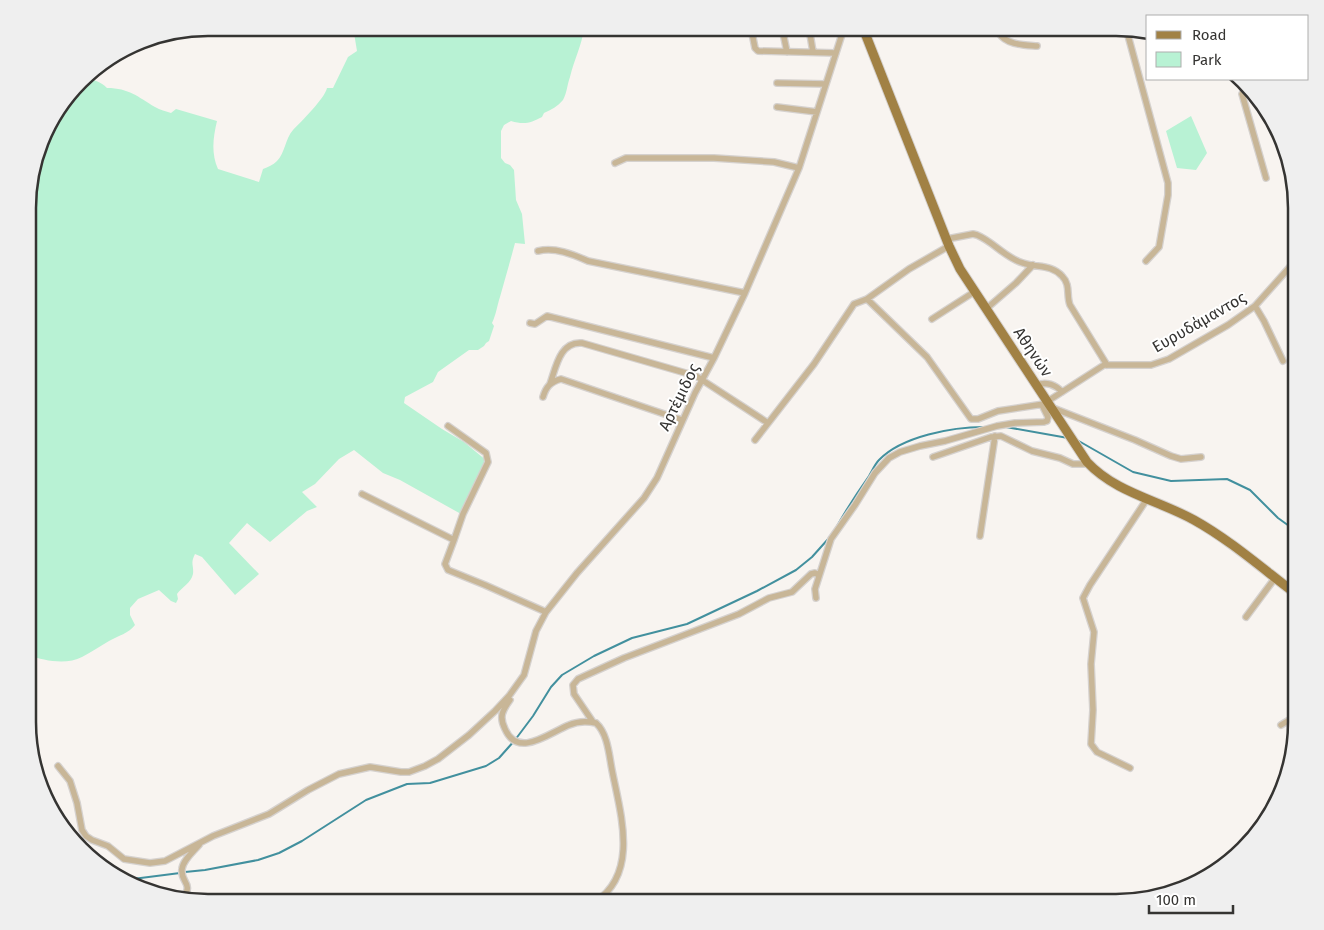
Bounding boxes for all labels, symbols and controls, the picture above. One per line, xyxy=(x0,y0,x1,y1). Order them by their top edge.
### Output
legend xyxy=(1146,15,1309,80)
text: Road xyxy=(1192,26,1227,44)
text: Park xyxy=(1192,51,1222,69)
street label: Ευρυδάμαντος xyxy=(1149,287,1250,356)
street label: Αθηνών xyxy=(1010,324,1057,381)
street label: Αρτέμιδος xyxy=(655,360,704,434)
scale bar xyxy=(1149,882,1233,914)
text: 100 m xyxy=(1156,891,1196,909)

